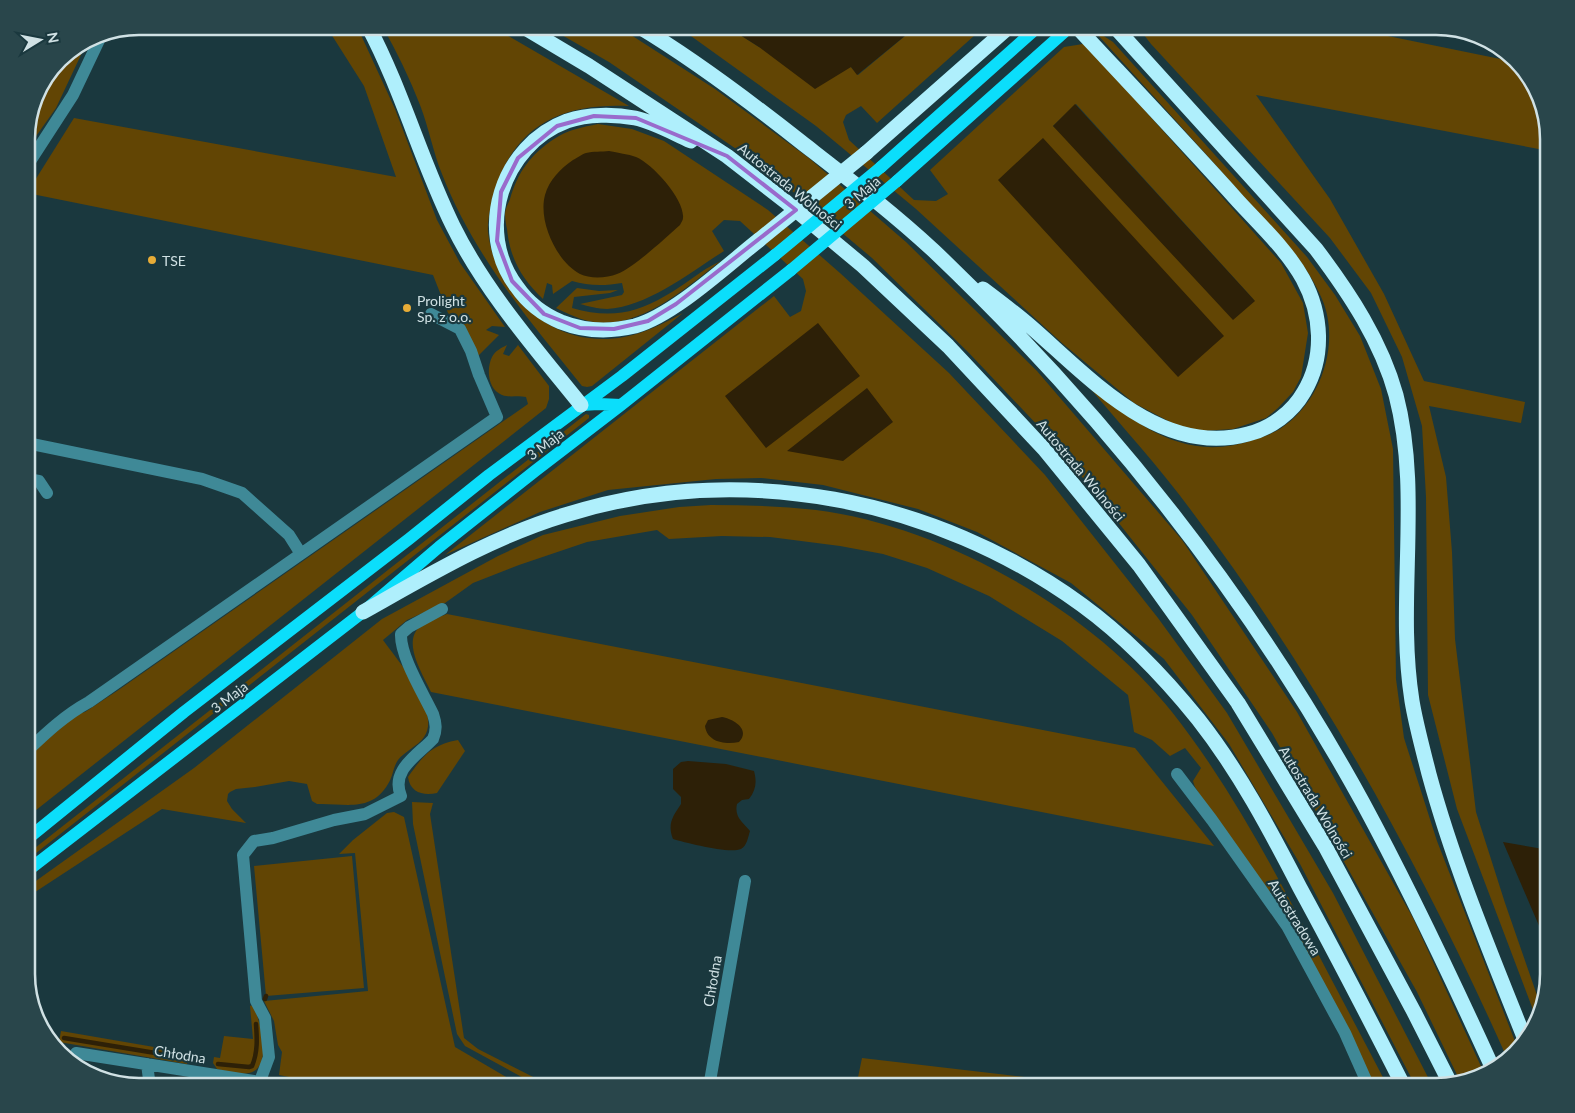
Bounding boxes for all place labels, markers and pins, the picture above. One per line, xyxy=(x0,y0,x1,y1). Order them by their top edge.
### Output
place label: TSE xyxy=(162,252,186,269)
marker: TSE xyxy=(146,254,158,266)
place label: Prolight Sp. z o.o. xyxy=(417,292,472,325)
marker: Prolight Sp. z o.o. xyxy=(401,302,413,314)

